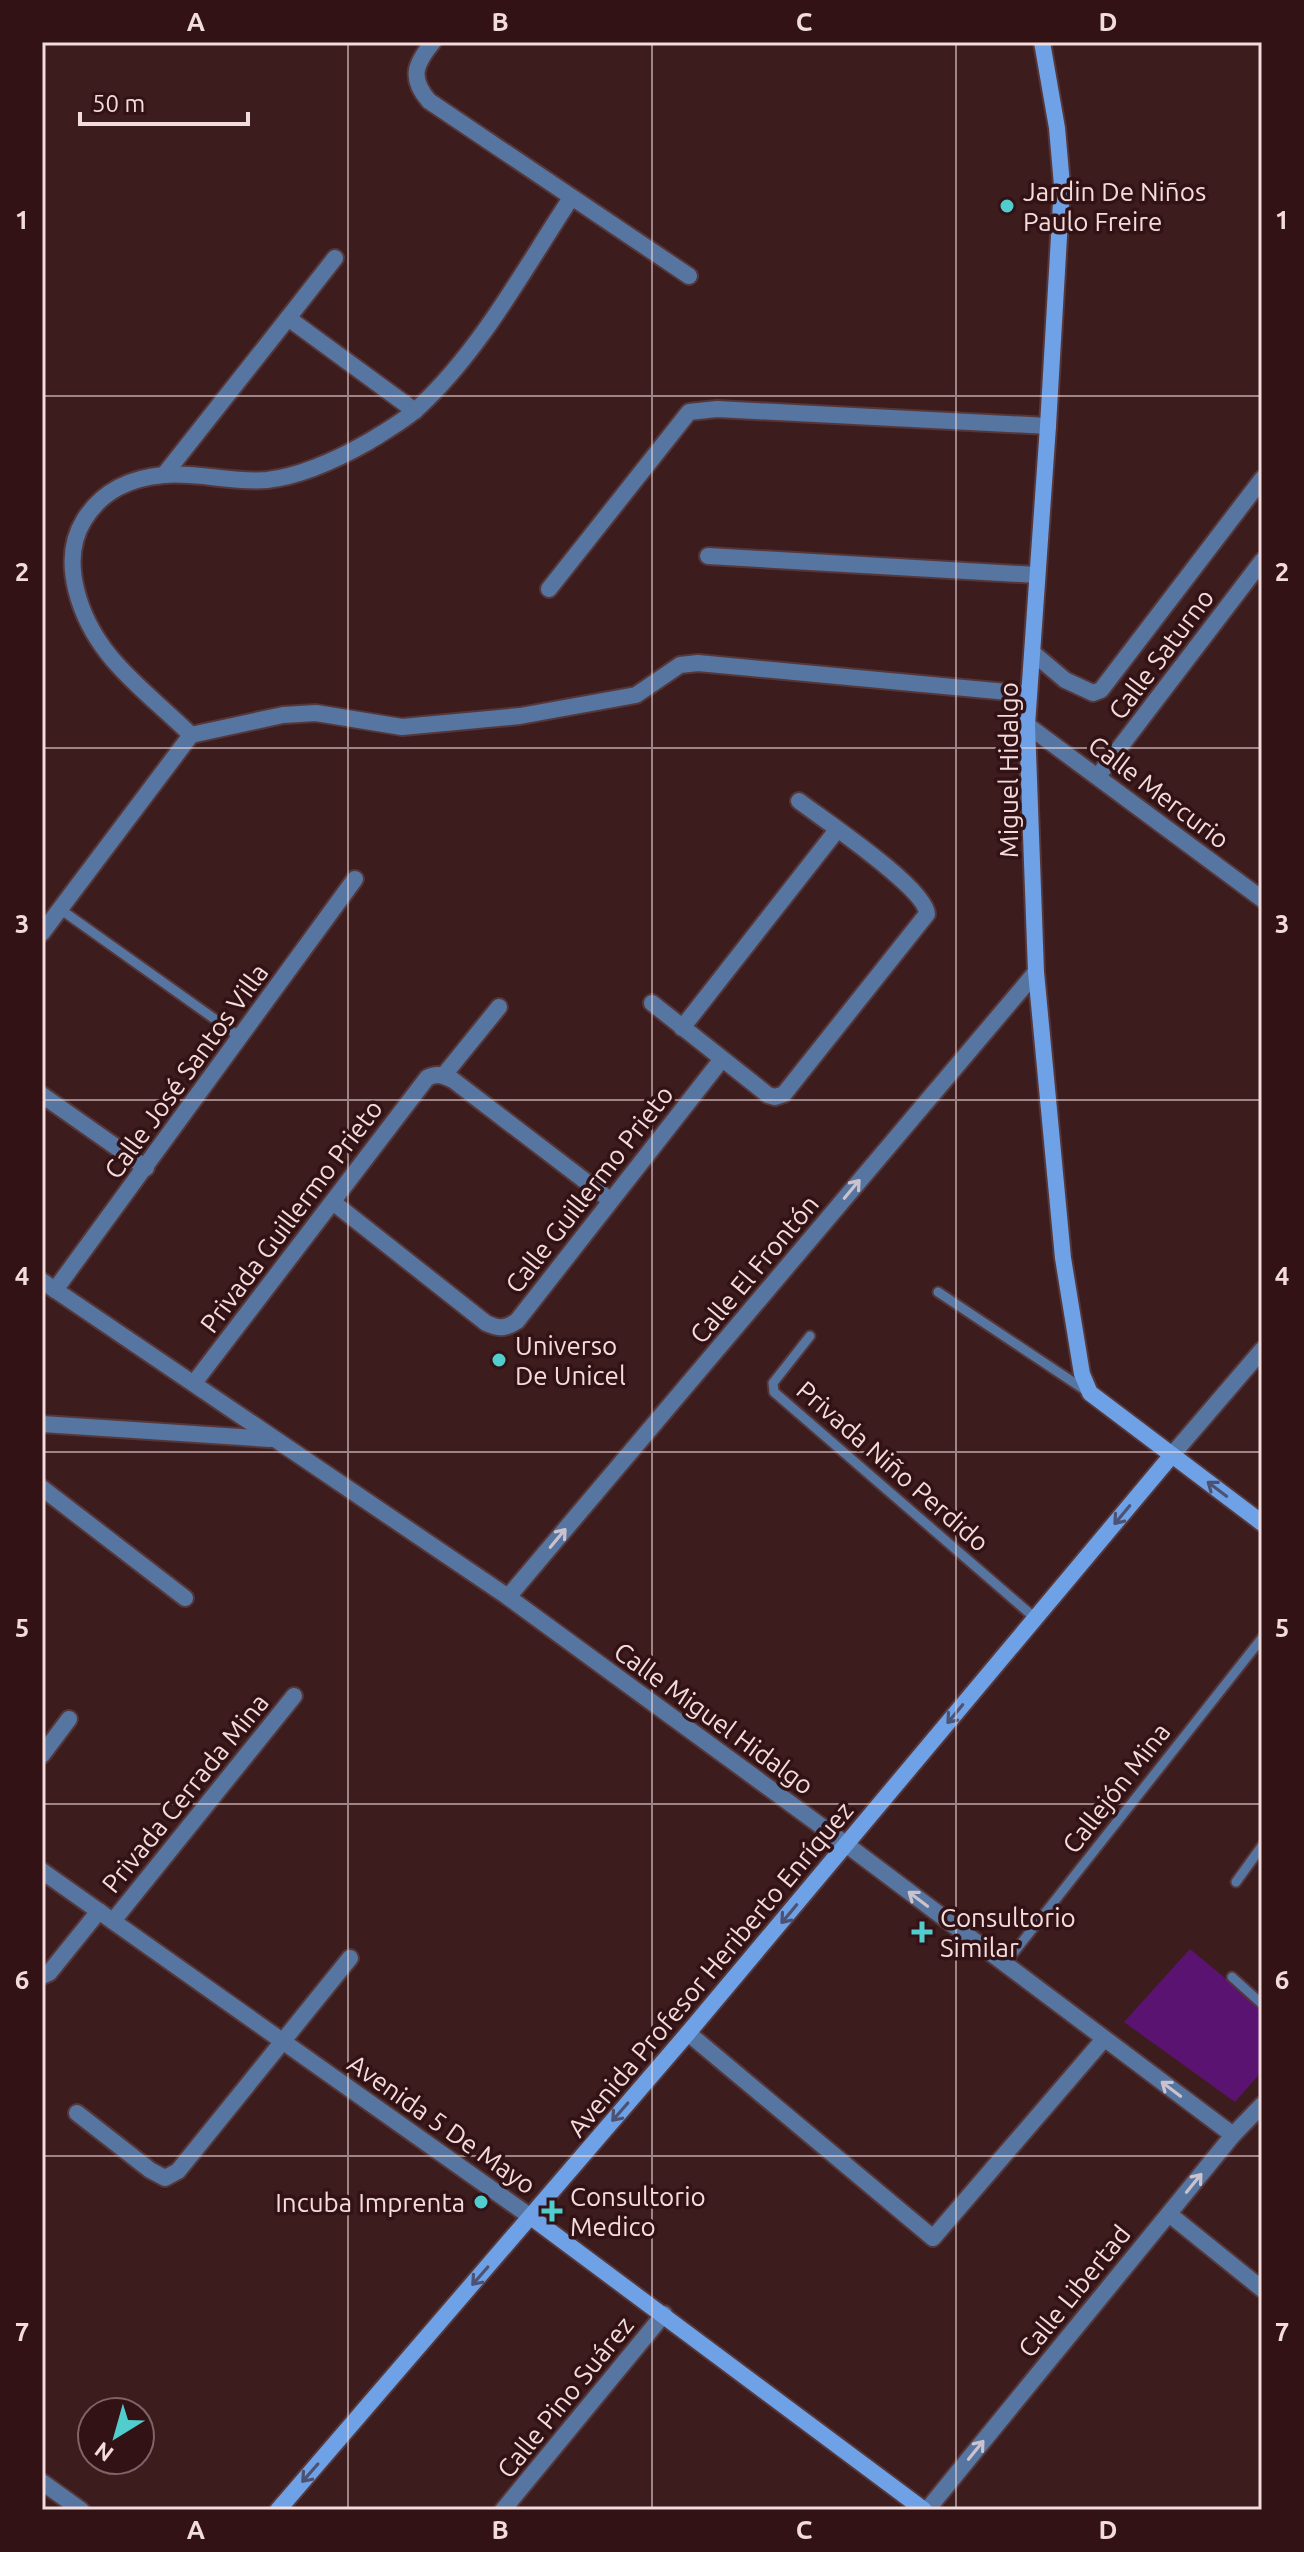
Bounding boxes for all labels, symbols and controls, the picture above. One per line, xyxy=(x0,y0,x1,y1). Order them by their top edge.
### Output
text: A xyxy=(187,7,206,36)
text: B xyxy=(491,7,509,36)
text: C xyxy=(796,7,813,36)
text: D xyxy=(1099,7,1117,36)
scale bar xyxy=(80,76,248,126)
text: 50 m xyxy=(92,90,145,117)
place label: Jardin De Niños Paulo Freire xyxy=(1023,177,1206,236)
marker: Jardin De Niños Paulo Freire xyxy=(998,197,1016,215)
text: 1 xyxy=(15,205,29,234)
text: 1 xyxy=(1275,205,1289,234)
text: 2 xyxy=(15,557,29,586)
text: 2 xyxy=(1275,557,1289,586)
street label: Calle Saturno xyxy=(1103,583,1219,725)
street label: Miguel Hidalgo xyxy=(994,682,1023,858)
street label: Calle Mercurio xyxy=(1083,730,1235,854)
text: 3 xyxy=(15,909,29,938)
text: 3 xyxy=(1275,909,1289,938)
street label: Calle José Santos Villa xyxy=(98,958,274,1184)
street label: Calle Guillermo Prieto xyxy=(499,1080,679,1298)
street label: Privada Guillermo Prieto xyxy=(194,1094,388,1338)
one-way arrow xyxy=(843,1180,861,1200)
street label: Calle El Frontón xyxy=(684,1189,824,1349)
text: 4 xyxy=(15,1261,29,1290)
text: 4 xyxy=(1275,1261,1289,1290)
place label: Universo De Unicel xyxy=(515,1331,626,1390)
marker: Universo De Unicel xyxy=(490,1351,508,1369)
street label: Privada Niño Perdido xyxy=(791,1375,995,1557)
one-way arrow xyxy=(1207,1481,1228,1498)
one-way arrow xyxy=(1113,1504,1131,1524)
one-way arrow xyxy=(549,1528,567,1548)
text: 5 xyxy=(15,1613,29,1642)
text: 5 xyxy=(1275,1613,1289,1642)
street label: Calle Miguel Hidalgo xyxy=(609,1636,819,1800)
street label: Privada Cerrada Mina xyxy=(96,1688,274,1898)
one-way arrow xyxy=(946,1703,964,1724)
street label: Callejón Mina xyxy=(1056,1717,1176,1859)
street label: Avenida Profesor Heriberto Enríquez xyxy=(561,1796,859,2142)
one-way arrow xyxy=(908,1890,929,1907)
one-way arrow xyxy=(780,1903,798,1924)
place label: Consultorio Similar xyxy=(940,1903,1076,1962)
marker: Consultorio Similar xyxy=(911,1921,933,1943)
text: 6 xyxy=(15,1965,29,1994)
text: 6 xyxy=(1275,1965,1289,1994)
street label: Avenida 5 De Mayo xyxy=(343,2048,541,2200)
one-way arrow xyxy=(1160,2080,1182,2097)
one-way arrow xyxy=(611,2101,629,2122)
one-way arrow xyxy=(1185,2173,1203,2194)
place label: Consultorio Medico xyxy=(570,2182,706,2241)
place label: Incuba Imprenta xyxy=(275,2188,465,2217)
marker: Incuba Imprenta xyxy=(472,2193,490,2211)
marker: Consultorio Medico xyxy=(541,2200,563,2222)
street label: Calle Libertad xyxy=(1012,2219,1136,2363)
one-way arrow xyxy=(471,2265,489,2285)
street label: Calle Pino Suárez xyxy=(491,2311,639,2483)
text: 7 xyxy=(15,2317,29,2346)
text: 7 xyxy=(1275,2317,1289,2346)
north arrow xyxy=(76,2396,156,2476)
text: N xyxy=(90,2437,118,2467)
one-way arrow xyxy=(967,2440,985,2460)
one-way arrow xyxy=(301,2462,319,2482)
text: A xyxy=(187,2515,206,2544)
text: B xyxy=(491,2515,509,2544)
text: C xyxy=(796,2515,813,2544)
text: D xyxy=(1099,2515,1117,2544)

